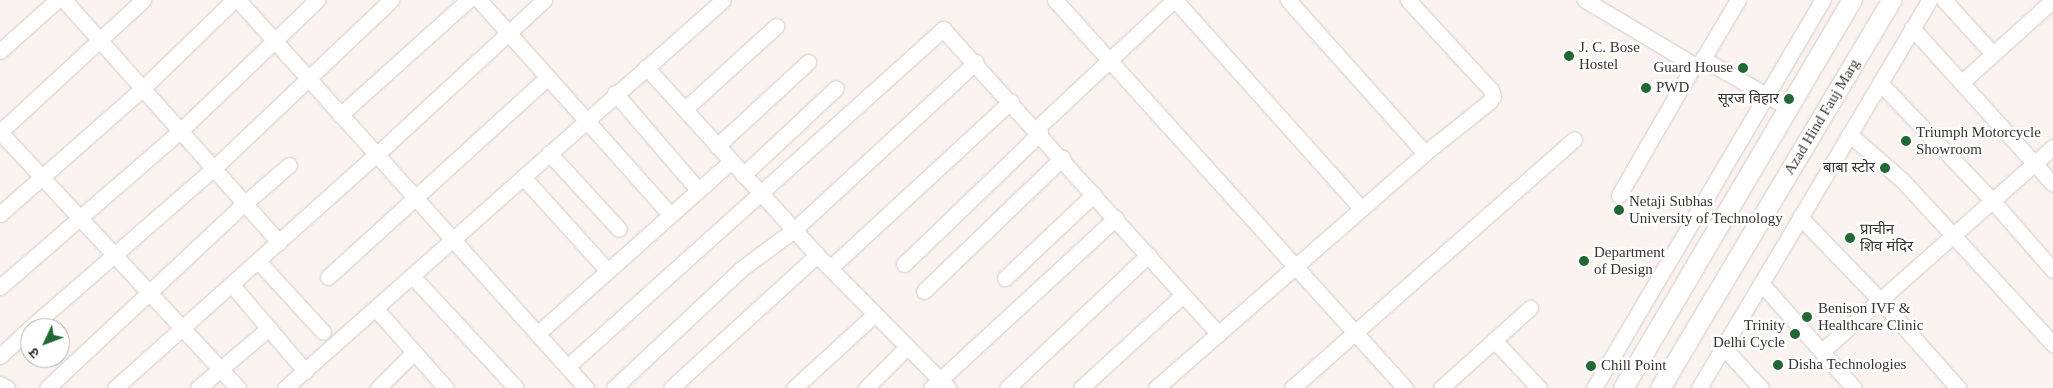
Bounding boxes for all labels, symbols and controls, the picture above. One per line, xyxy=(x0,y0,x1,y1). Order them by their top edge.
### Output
place label: J. C. Bose Hostel xyxy=(1579,38,1640,73)
marker: J. C. Bose Hostel xyxy=(1563,50,1575,62)
street label: Azad Hind Fauj Marg xyxy=(1780,56,1864,178)
place label: Guard House xyxy=(1653,59,1733,77)
marker: Guard House xyxy=(1737,62,1749,74)
place label: PWD xyxy=(1656,79,1689,97)
marker: PWD xyxy=(1640,82,1652,94)
place label: सूरज विहार xyxy=(1718,90,1779,108)
marker: सूरज विहार xyxy=(1783,93,1795,105)
place label: Triumph Motorcycle Showroom xyxy=(1916,123,2041,158)
marker: Triumph Motorcycle Showroom xyxy=(1900,135,1912,147)
place label: बाबा स्टोर xyxy=(1823,159,1875,177)
marker: बाबा स्टोर xyxy=(1879,162,1891,174)
place label: Netaji Subhas University of Technology xyxy=(1629,192,1783,227)
marker: Netaji Subhas University of Technology xyxy=(1613,204,1625,216)
place label: प्राचीन शिव मंदिर xyxy=(1860,220,1913,255)
marker: प्राचीन शिव मंदिर xyxy=(1844,232,1856,244)
place label: Department of Design xyxy=(1594,243,1665,278)
marker: Department of Design xyxy=(1578,255,1590,267)
place label: Benison IVF & Healthcare Clinic xyxy=(1818,299,1923,334)
marker: Benison IVF & Healthcare Clinic xyxy=(1800,310,1814,324)
place label: Trinity Delhi Cycle xyxy=(1713,316,1785,351)
north arrow xyxy=(20,318,70,368)
marker: Trinity Delhi Cycle xyxy=(1789,328,1801,340)
text: उ xyxy=(26,345,43,361)
place label: Disha Technologies xyxy=(1788,356,1907,374)
place label: Chill Point xyxy=(1601,357,1666,375)
marker: Disha Technologies xyxy=(1772,359,1784,371)
marker: Chill Point xyxy=(1585,360,1597,372)

